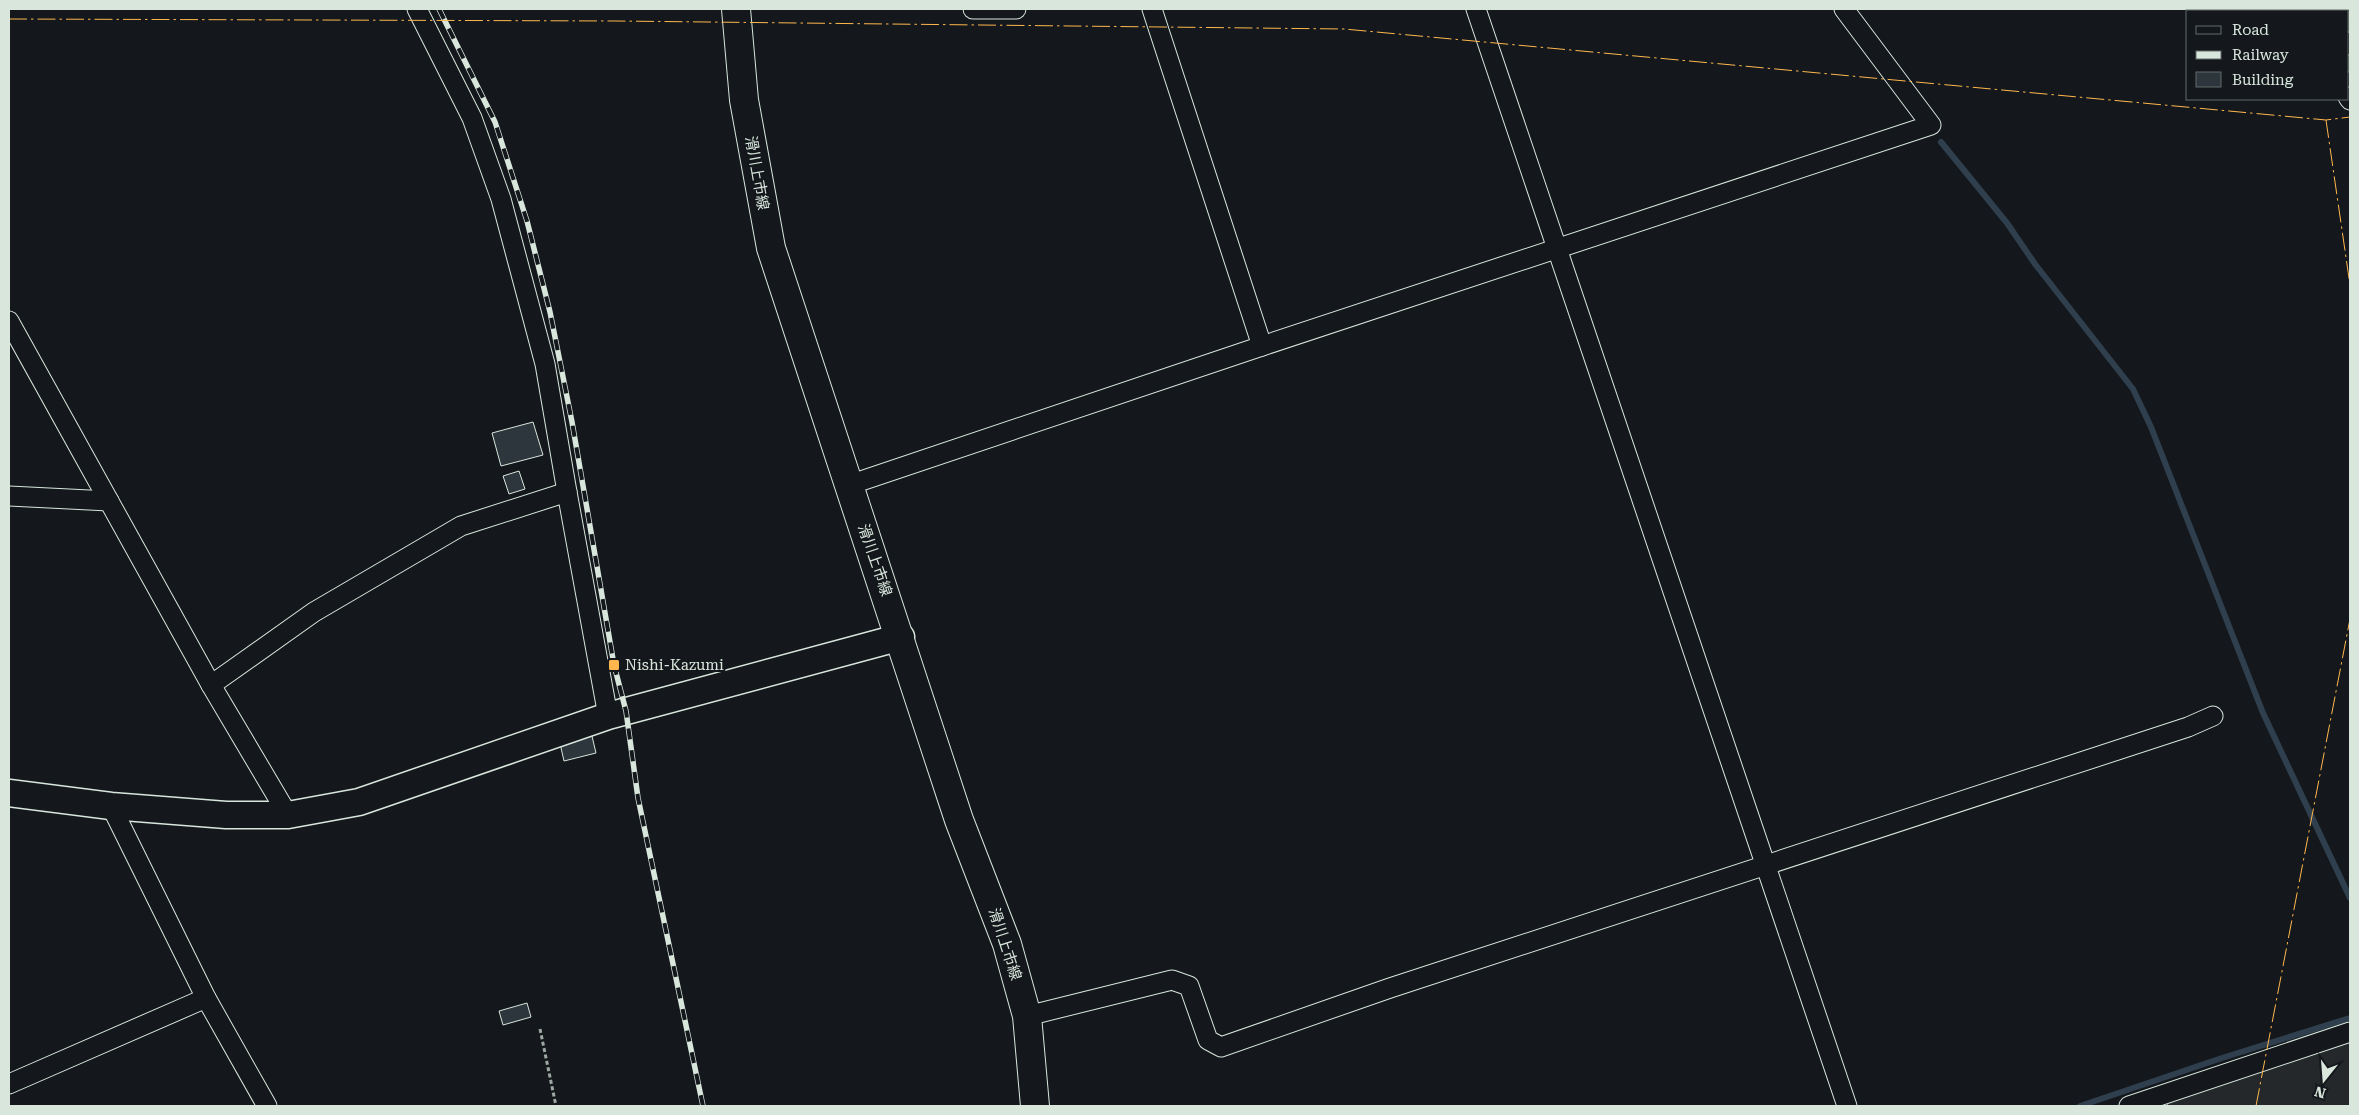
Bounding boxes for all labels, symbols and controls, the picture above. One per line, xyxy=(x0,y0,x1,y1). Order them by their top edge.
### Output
legend xyxy=(2186,10,2349,100)
text: Road xyxy=(2232,21,2269,39)
text: Railway xyxy=(2232,46,2289,64)
text: Building xyxy=(2232,71,2294,89)
street label: 滑川上市線 xyxy=(742,134,772,212)
street label: 滑川上市線 xyxy=(854,522,896,598)
place label: Nishi-Kazumi xyxy=(625,656,724,674)
marker: Nishi-Kazumi xyxy=(607,658,621,672)
street label: 滑川上市線 xyxy=(985,906,1025,982)
north arrow xyxy=(2299,1055,2349,1105)
text: N xyxy=(2312,1083,2328,1102)

